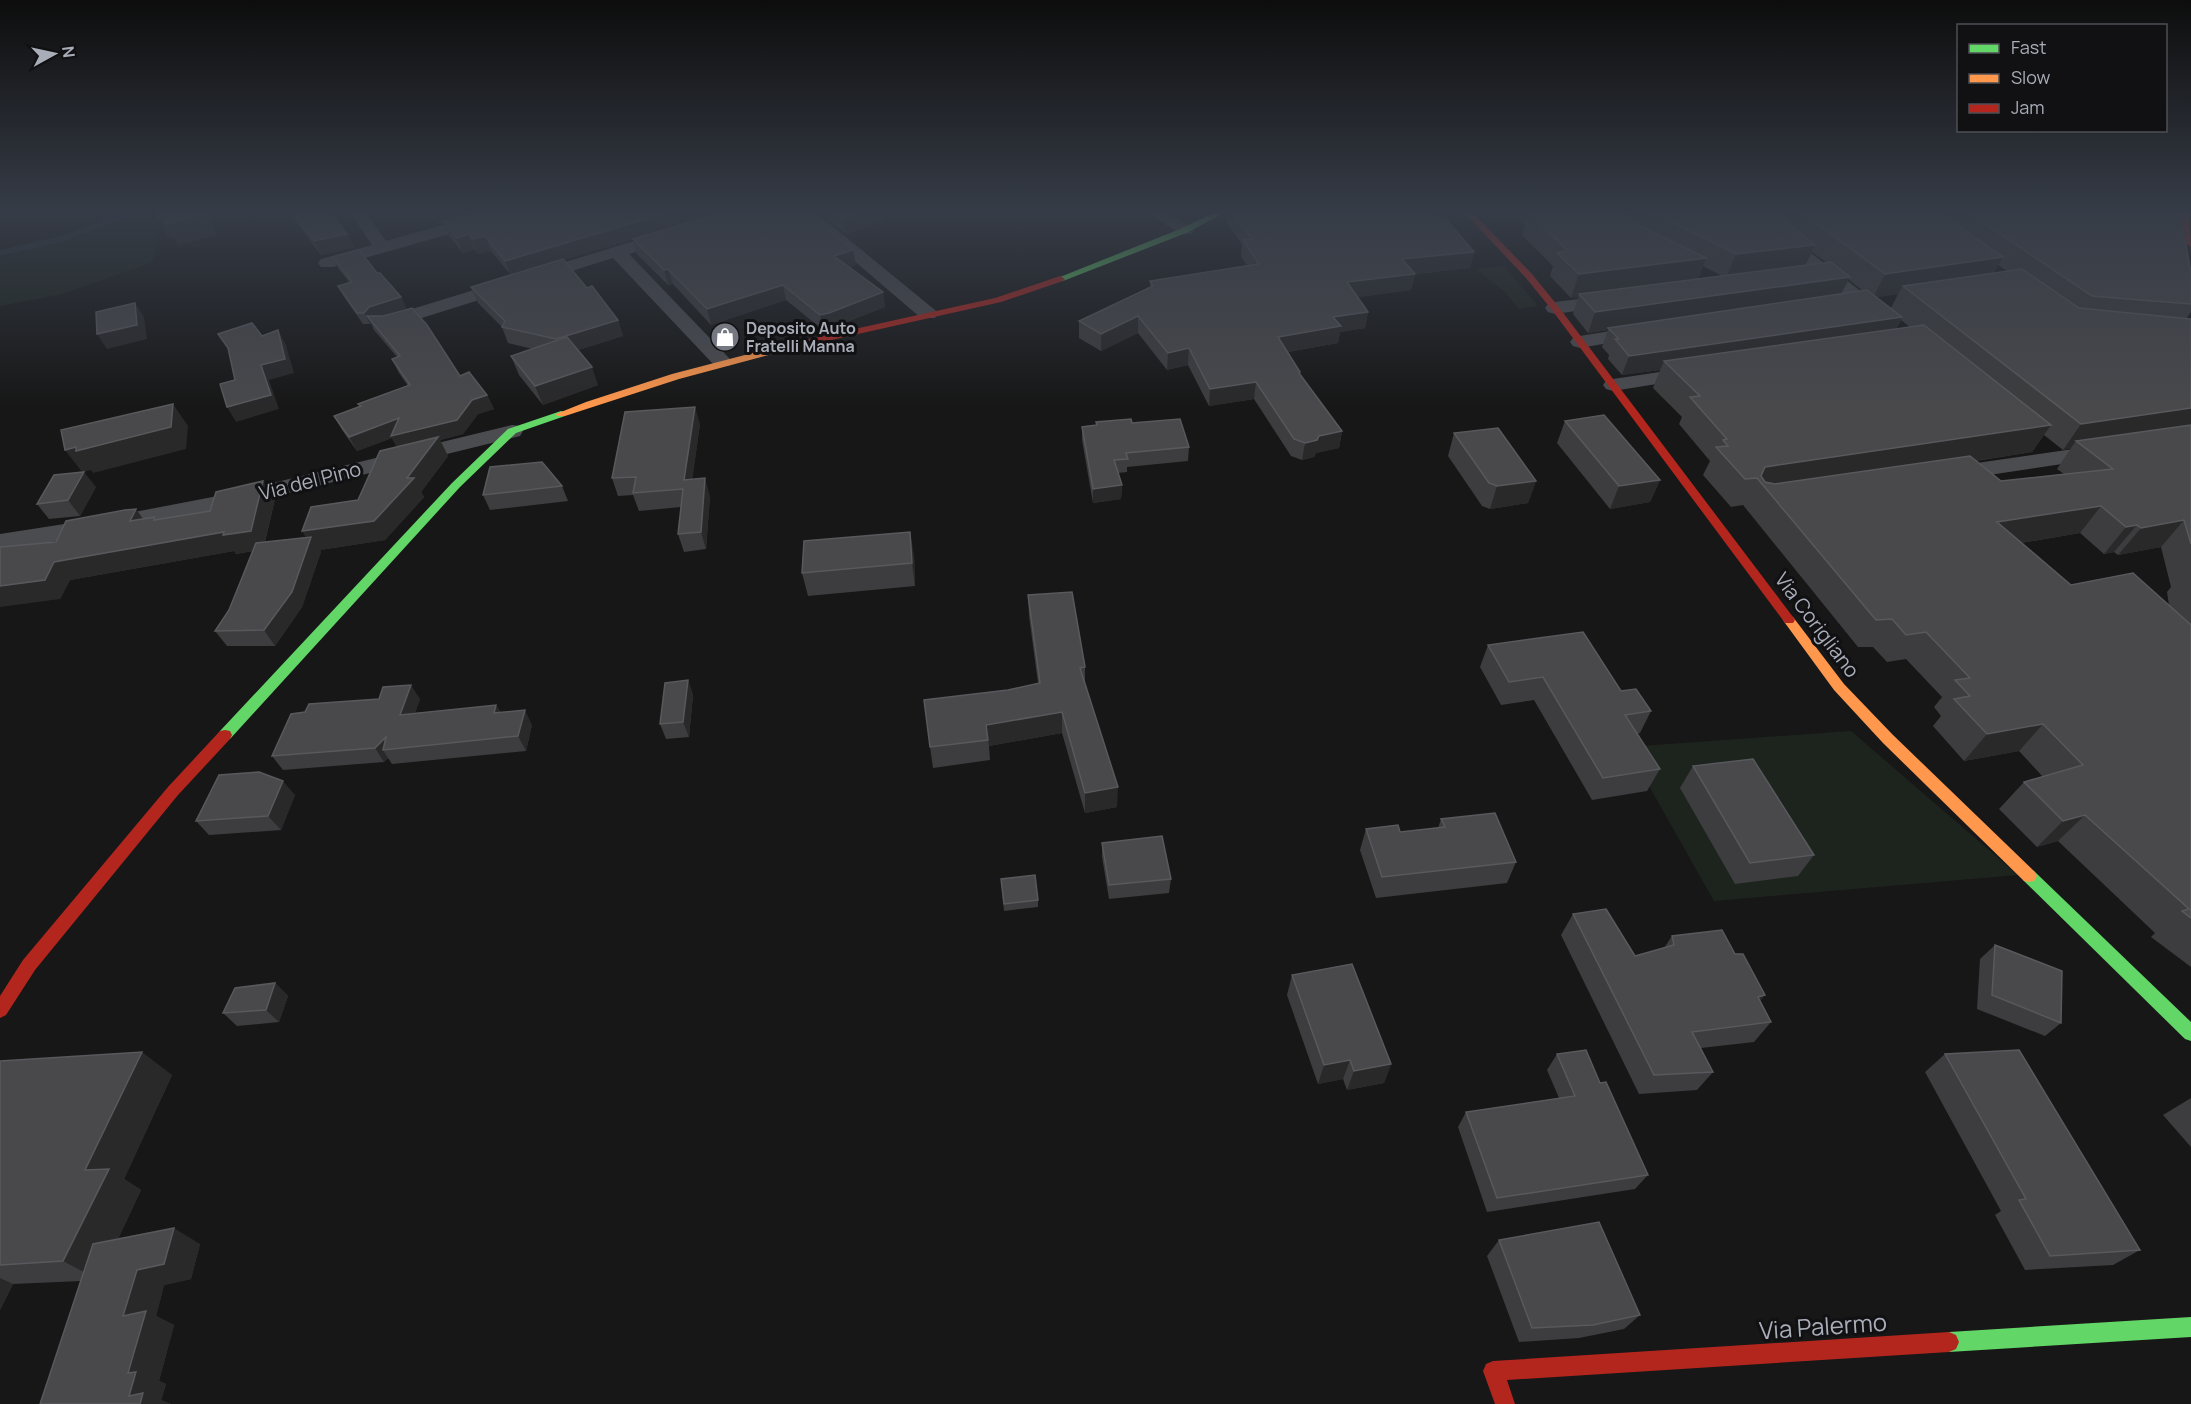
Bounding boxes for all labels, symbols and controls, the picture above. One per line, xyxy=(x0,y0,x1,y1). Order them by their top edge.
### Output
north arrow xyxy=(24,24,84,84)
legend xyxy=(1957,24,2167,132)
text: Fast xyxy=(2011,35,2046,59)
text: N xyxy=(57,45,81,59)
text: Slow xyxy=(2011,65,2051,89)
text: Jam xyxy=(2011,95,2045,119)
place label: Deposito Auto Fratelli Manna xyxy=(746,317,856,357)
shop icon: Deposito Auto Fratelli Manna xyxy=(709,321,741,353)
street label: Via del Pino xyxy=(256,455,364,506)
street label: Via Corigliano xyxy=(1769,566,1866,683)
street label: Via Palermo xyxy=(1758,1305,1888,1346)

